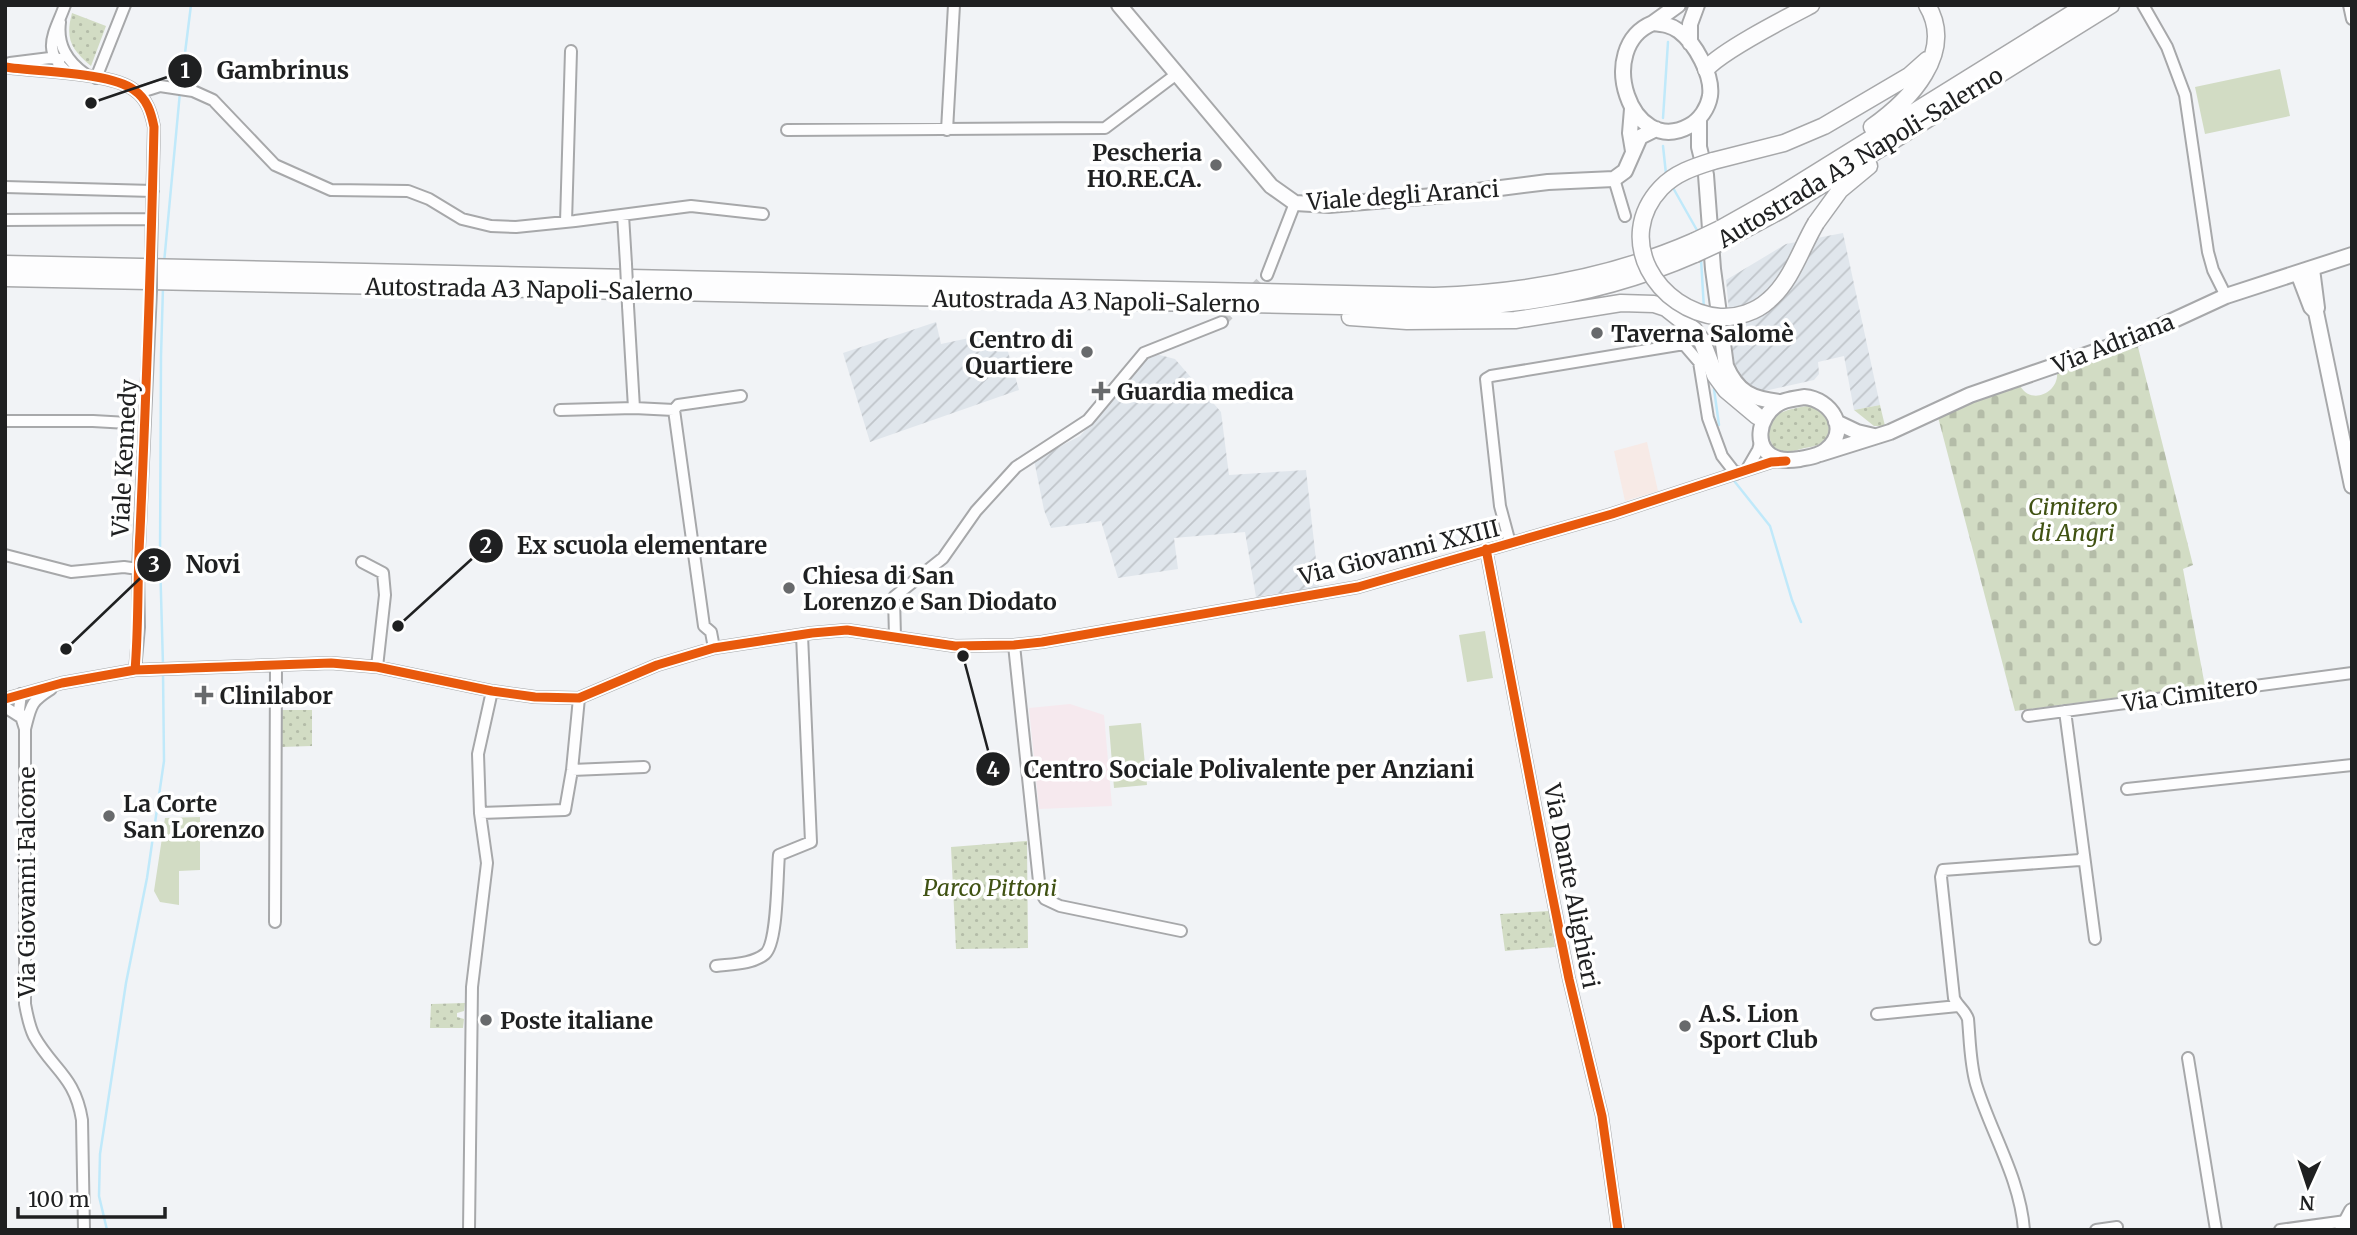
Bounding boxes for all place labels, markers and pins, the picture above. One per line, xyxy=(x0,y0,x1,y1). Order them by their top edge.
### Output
callout: Gambrinus xyxy=(168,48,363,93)
place label: Pescheria HO.RE.CA. xyxy=(1087,138,1202,193)
marker: Pescheria HO.RE.CA. xyxy=(1208,157,1224,173)
place label: Taverna Salomè xyxy=(1611,319,1794,348)
place label: Centro di Quartiere xyxy=(965,325,1073,380)
marker: Taverna Salomè xyxy=(1589,325,1605,341)
marker: Centro di Quartiere xyxy=(1079,344,1095,360)
place label: Guardia medica xyxy=(1117,377,1294,406)
marker: Guardia medica xyxy=(1091,381,1111,401)
callout: Ex scuola elementare xyxy=(468,523,782,568)
callout: Novi xyxy=(137,543,255,588)
place label: Chiesa di San Lorenzo e San Diodato xyxy=(803,561,1057,616)
marker: Chiesa di San Lorenzo e San Diodato xyxy=(781,580,797,596)
place label: Clinilabor xyxy=(220,681,333,710)
marker: Clinilabor xyxy=(194,685,214,705)
callout: Centro Sociale Polivalente per Anziani xyxy=(975,747,1488,792)
place label: La Corte San Lorenzo xyxy=(123,789,265,844)
marker: La Corte San Lorenzo xyxy=(101,808,117,824)
place label: A.S. Lion Sport Club xyxy=(1698,999,1818,1054)
place label: Poste italiane xyxy=(500,1006,653,1035)
marker: Poste italiane xyxy=(478,1012,494,1028)
marker: A.S. Lion Sport Club xyxy=(1677,1018,1693,1034)

